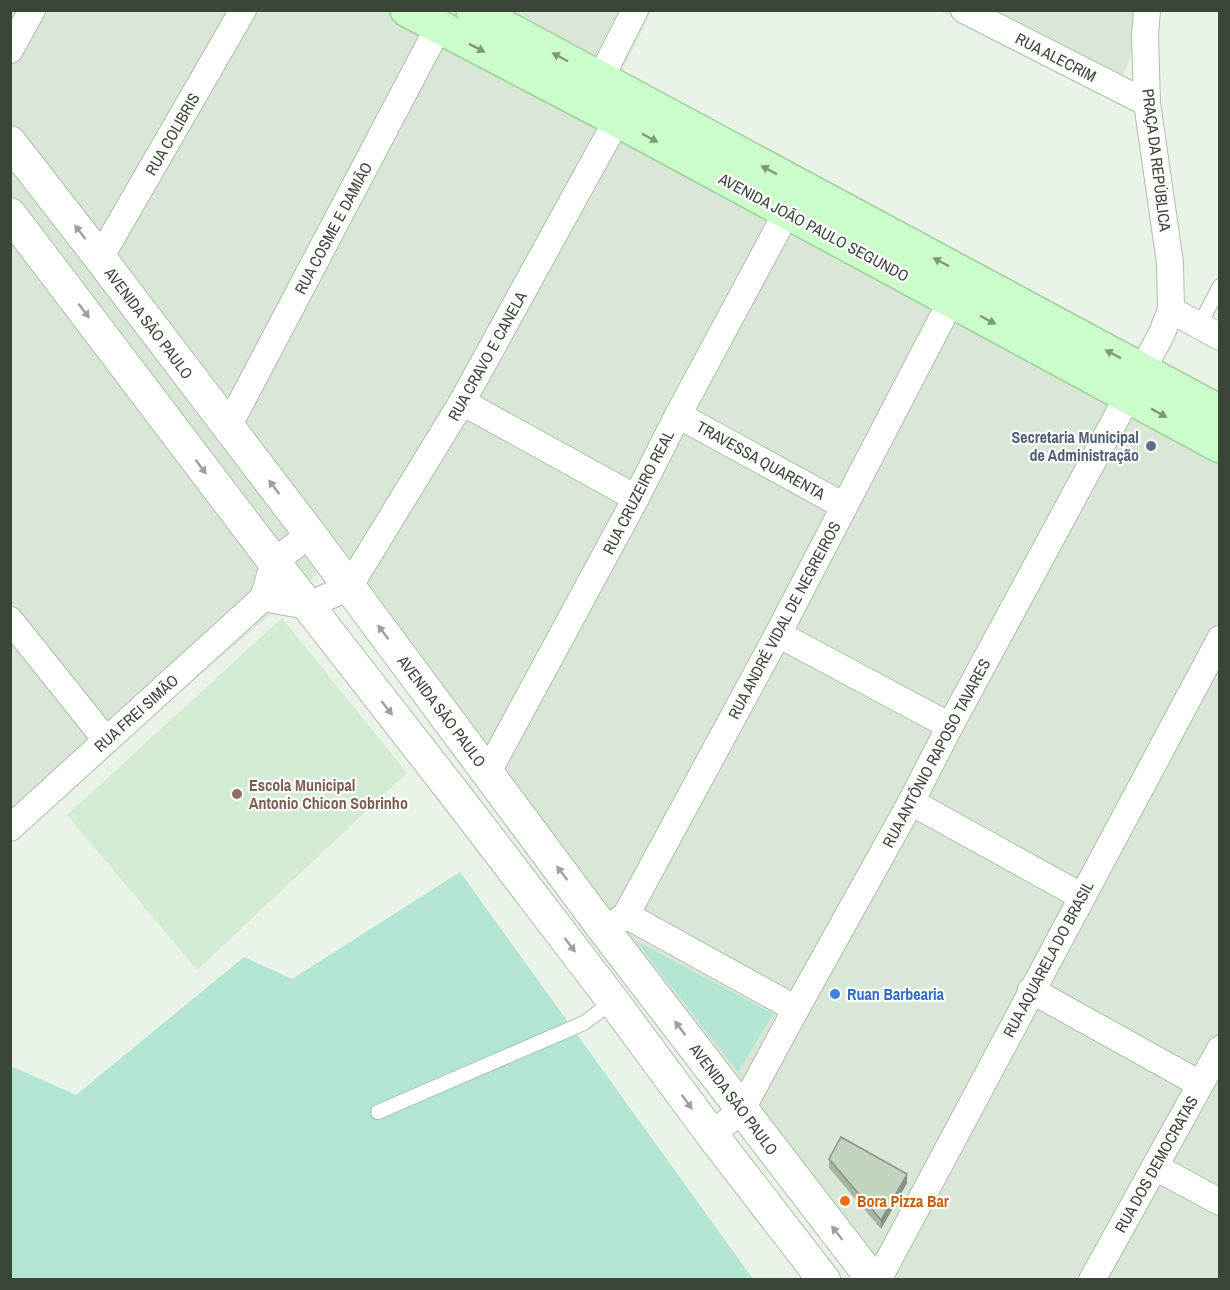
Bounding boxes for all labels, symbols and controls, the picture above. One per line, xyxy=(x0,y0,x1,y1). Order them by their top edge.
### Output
street label: RUA ALECRIM xyxy=(1012,27,1100,87)
one-way arrow xyxy=(469,43,486,53)
one-way arrow xyxy=(551,52,568,62)
street label: PRAÇA DA REPÚBLICA xyxy=(1137,87,1177,233)
street label: RUA COLIBRIS xyxy=(140,89,205,179)
one-way arrow xyxy=(642,133,659,143)
street label: RUA COSME E DAMIÃO xyxy=(289,158,377,298)
one-way arrow xyxy=(760,165,777,175)
street label: AVENIDA JOÃO PAULO SEGUNDO xyxy=(714,167,913,287)
one-way arrow xyxy=(74,224,86,239)
one-way arrow xyxy=(932,257,949,267)
street label: AVENIDA SÃO PAULO xyxy=(99,262,198,383)
street label: RUA CRAVO E CANELA xyxy=(442,287,532,425)
one-way arrow xyxy=(77,304,89,319)
one-way arrow xyxy=(979,315,996,325)
one-way arrow xyxy=(1104,349,1121,359)
one-way arrow xyxy=(1151,408,1168,418)
street label: TRAVESSA QUARENTA xyxy=(693,415,829,505)
street label: RUA CRUZEIRO REAL xyxy=(597,425,679,558)
place label: Secretaria Municipal de Administração xyxy=(1011,426,1139,466)
marker: Secretaria Municipal de Administração xyxy=(1144,439,1158,453)
one-way arrow xyxy=(195,459,207,474)
one-way arrow xyxy=(268,480,280,496)
street label: RUA ANDRÉ VIDAL DE NEGREIROS xyxy=(722,517,846,723)
one-way arrow xyxy=(377,625,389,641)
street label: AVENIDA SÃO PAULO xyxy=(392,650,491,771)
street label: RUA ANTÔNIO RAPOSO TAVARES xyxy=(877,654,995,851)
street label: RUA FREI SIMÃO xyxy=(89,669,183,757)
one-way arrow xyxy=(381,700,394,716)
place label: Escola Municipal Antonio Chicon Sobrinho xyxy=(249,774,408,814)
marker: Escola Municipal Antonio Chicon Sobrinho xyxy=(230,787,244,801)
one-way arrow xyxy=(556,865,569,881)
street label: RUA AQUARELA DO BRASIL xyxy=(997,876,1099,1041)
one-way arrow xyxy=(564,938,576,953)
place label: Ruan Barbearia xyxy=(847,983,945,1005)
marker: Ruan Barbearia xyxy=(828,987,842,1001)
one-way arrow xyxy=(674,1021,686,1037)
street label: AVENIDA SÃO PAULO xyxy=(684,1038,783,1159)
street label: RUA DOS DEMOCRATAS xyxy=(1109,1091,1203,1236)
one-way arrow xyxy=(681,1093,693,1109)
place label: Bora Pizza Bar xyxy=(857,1190,950,1212)
marker: Bora Pizza Bar xyxy=(838,1194,852,1208)
one-way arrow xyxy=(831,1225,844,1241)

